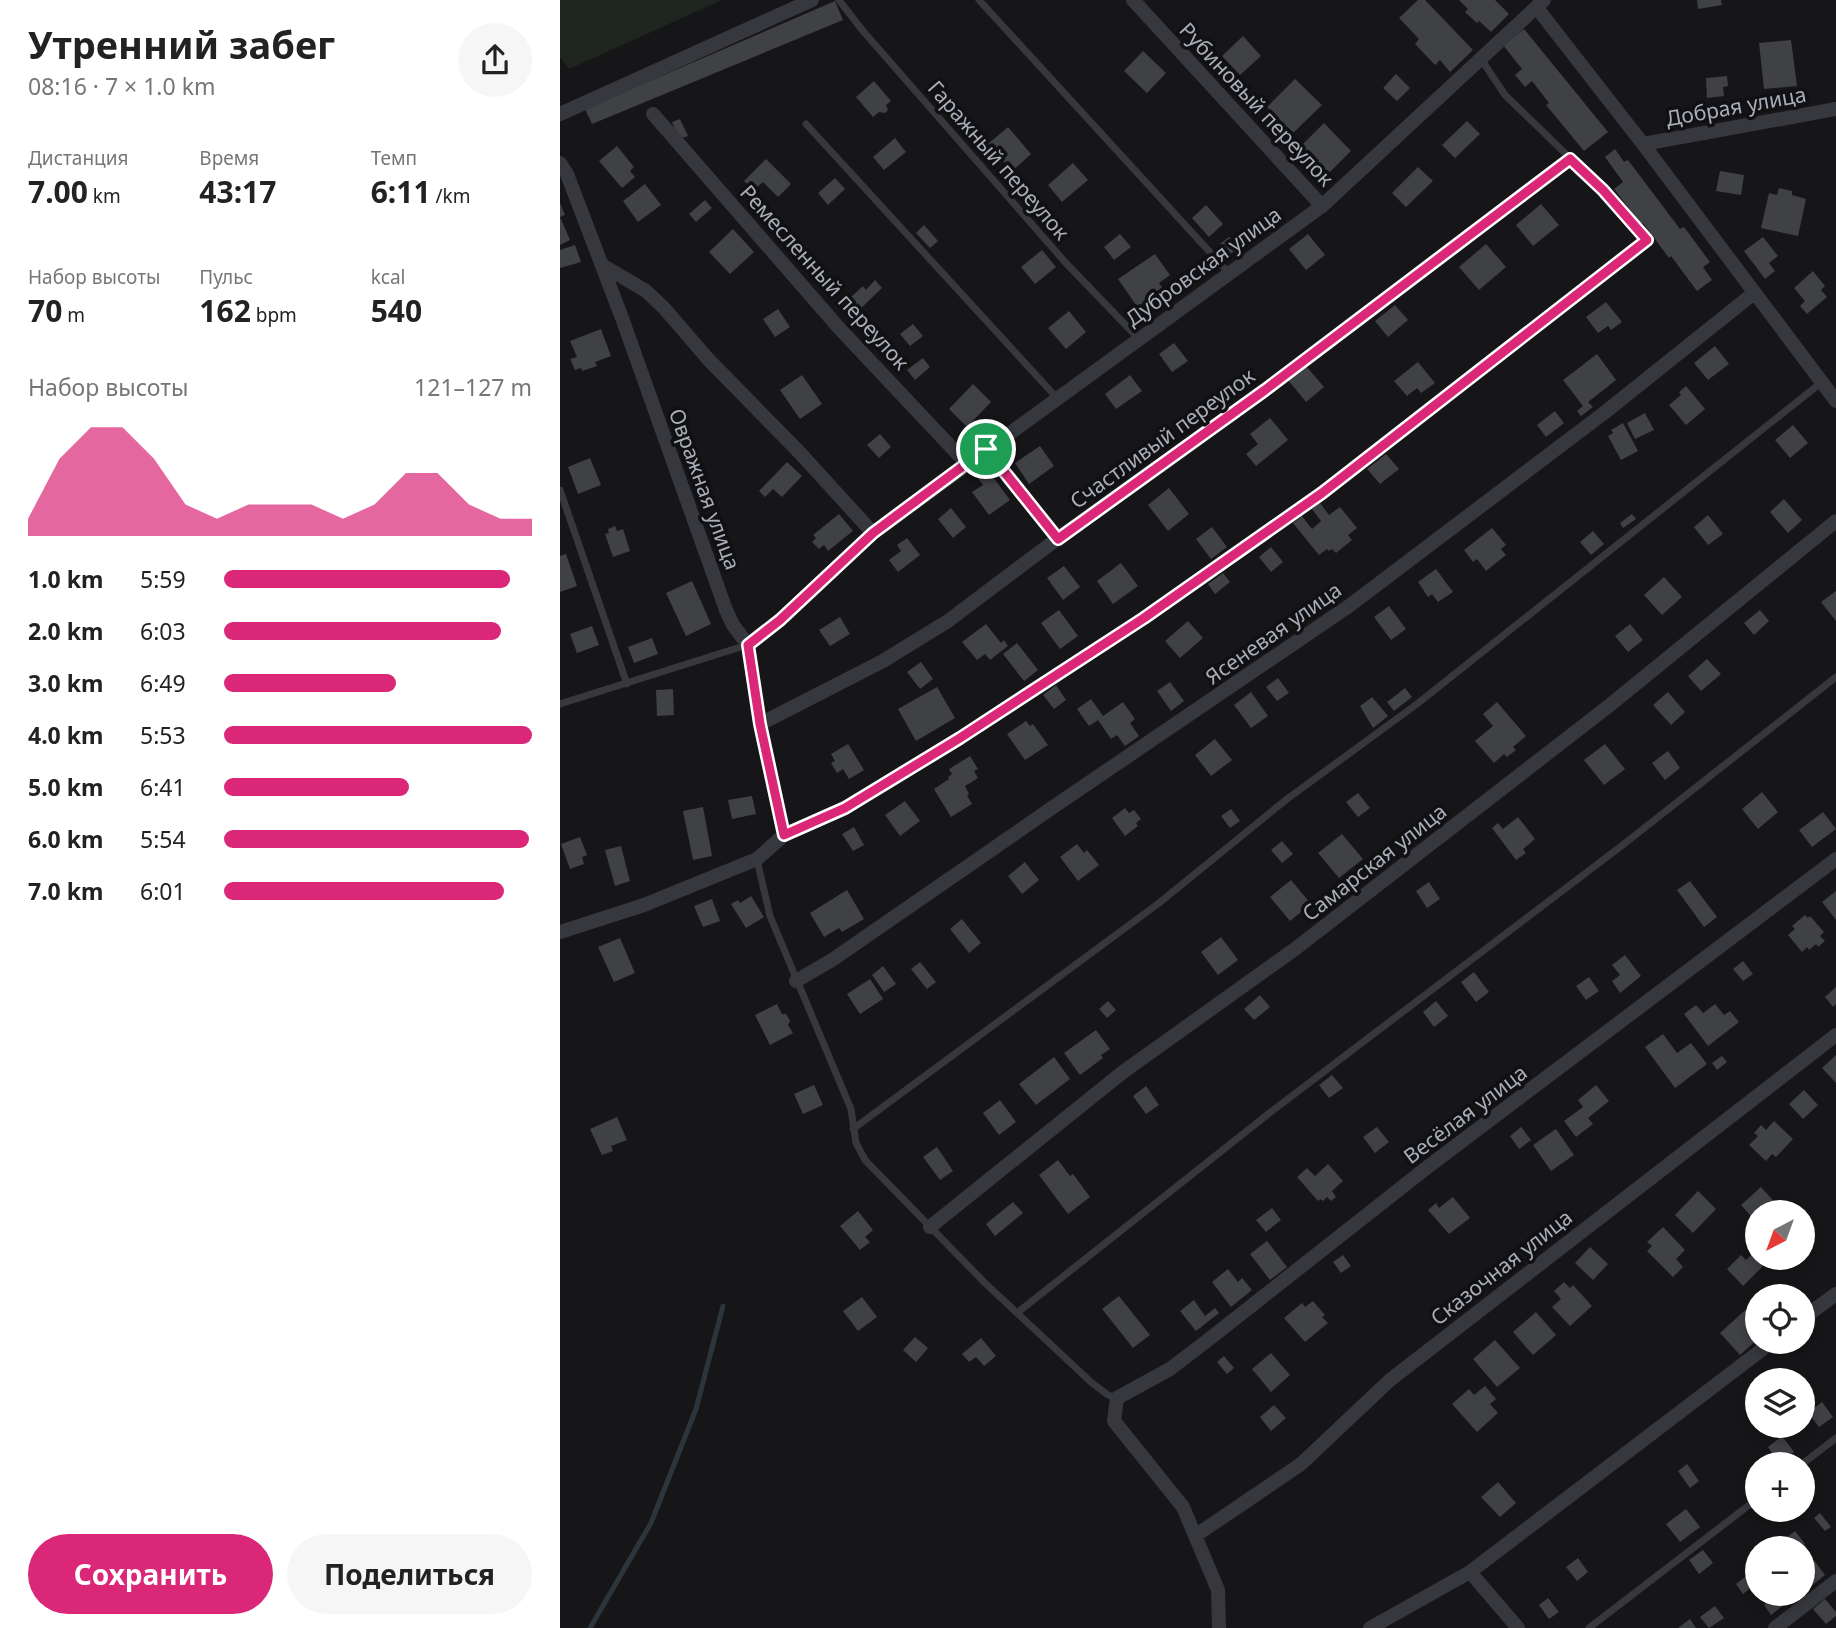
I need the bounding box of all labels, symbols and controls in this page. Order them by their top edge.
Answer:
street label: Рубиновый переулок [1174,16,1340,192]
text: Утренний забег [28,18,335,70]
button: share [458,23,532,97]
text: 08:16 · 7 × 1.0 km [28,70,215,102]
street label: Гаражный переулок [922,74,1076,246]
street label: Добрая улица [1664,80,1808,132]
text: Дистанция [28,145,128,171]
text: Время [199,145,259,171]
text: Темп [371,145,417,171]
text: 7.00 [28,171,88,212]
text: 43:17 [199,171,276,212]
text: 6:11 [371,171,431,212]
street label: Ремесленный переулок [734,179,916,375]
text: km [88,183,121,209]
text: /km [431,183,471,209]
street label: Дубровская улица [1119,200,1287,332]
text: Набор высоты [28,264,160,290]
text: Пульс [199,264,253,290]
text: kcal [371,264,405,290]
text: 70 [28,290,62,331]
text: 162 [199,290,251,331]
text: 540 [371,290,422,331]
text: m [62,302,85,328]
text: bpm [251,302,297,328]
street label: Счастливый переулок [1064,361,1260,515]
text: Набор высоты [28,371,188,403]
text: 121–127 m [414,371,532,403]
street label: Овражная улица [663,405,747,573]
pin [956,419,1016,479]
icon: arrive [967,430,1005,468]
text: 1.0 km [28,563,103,595]
text: 5:59 [140,563,186,595]
street label: Ясеневая улица [1199,576,1347,690]
text: 2.0 km [28,615,103,647]
text: 6:03 [140,615,186,647]
text: 3.0 km [28,667,103,699]
text: 6:49 [140,667,186,699]
text: 4.0 km [28,719,103,751]
text: 5:53 [140,719,186,751]
text: 5.0 km [28,771,103,803]
text: 6:41 [140,771,186,803]
street label: Самарская улица [1296,797,1452,927]
text: 6.0 km [28,823,103,855]
text: 5:54 [140,823,186,855]
text: 7.0 km [28,875,103,907]
text: 6:01 [140,875,186,907]
street label: Весёлая улица [1397,1058,1533,1170]
north arrow [1745,1200,1815,1270]
map controls [1745,1200,1815,1606]
street label: Сказочная улица [1424,1203,1578,1331]
button: locate [1745,1284,1815,1354]
button: layers [1745,1368,1815,1438]
button: + [1745,1452,1815,1522]
button: Сохранить [28,1534,273,1614]
button: Поделиться [287,1534,532,1614]
button: − [1745,1536,1815,1606]

